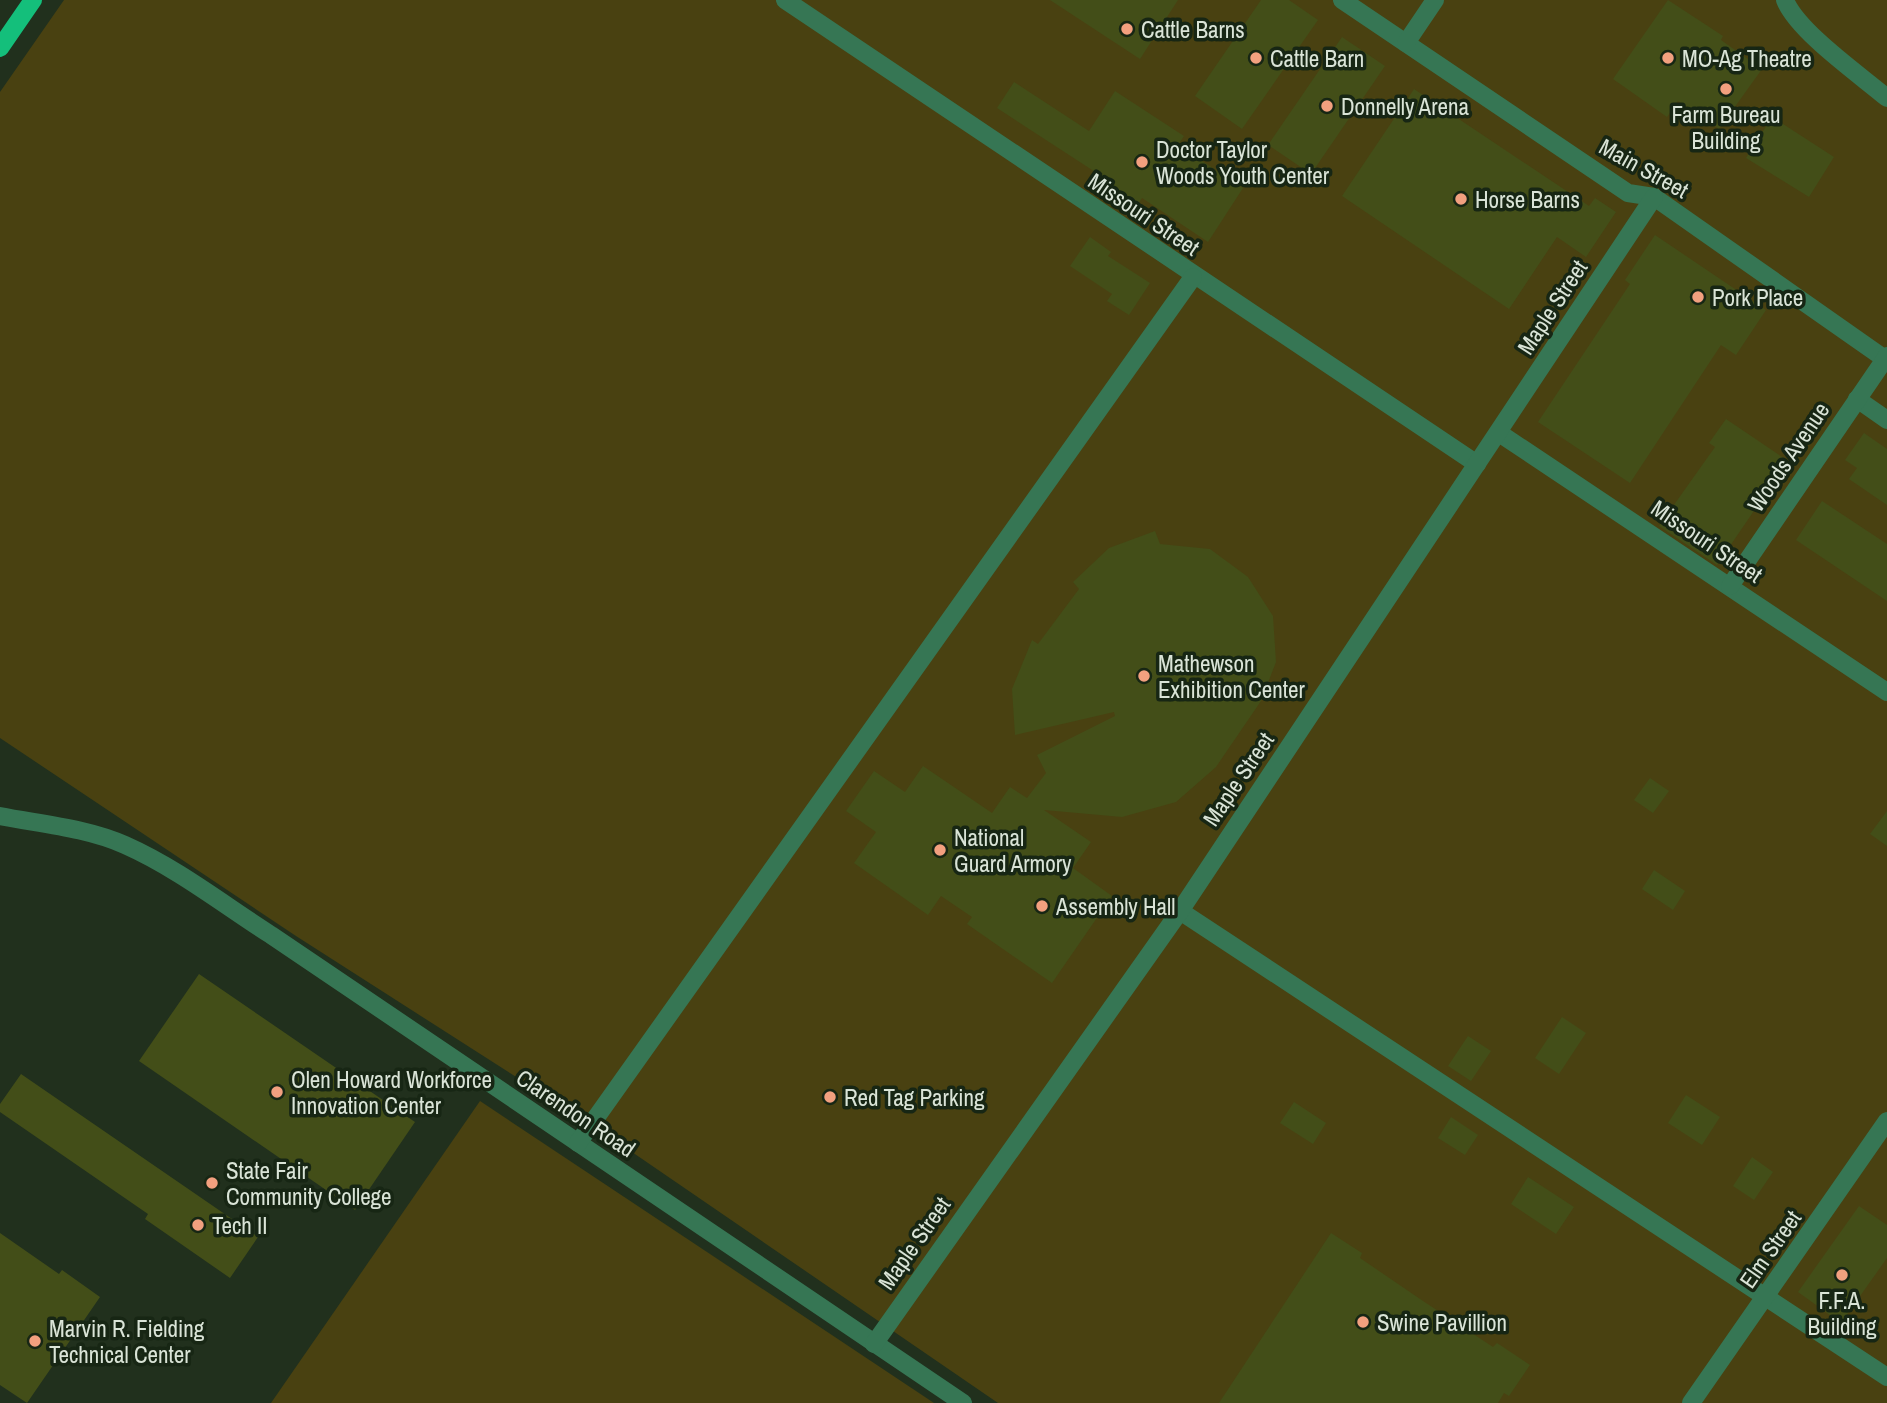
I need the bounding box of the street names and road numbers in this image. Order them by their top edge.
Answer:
street label: Main Street [1594,131,1694,205]
street label: Missouri Street [1082,165,1206,263]
street label: Maple Street [1510,254,1594,360]
street label: Woods Avenue [1740,396,1836,518]
street label: Missouri Street [1645,492,1769,590]
street label: Maple Street [1195,726,1281,832]
street label: Clarendon Road [510,1062,642,1164]
street label: Maple Street [871,1190,957,1296]
street label: Elm Street [1732,1204,1808,1294]

